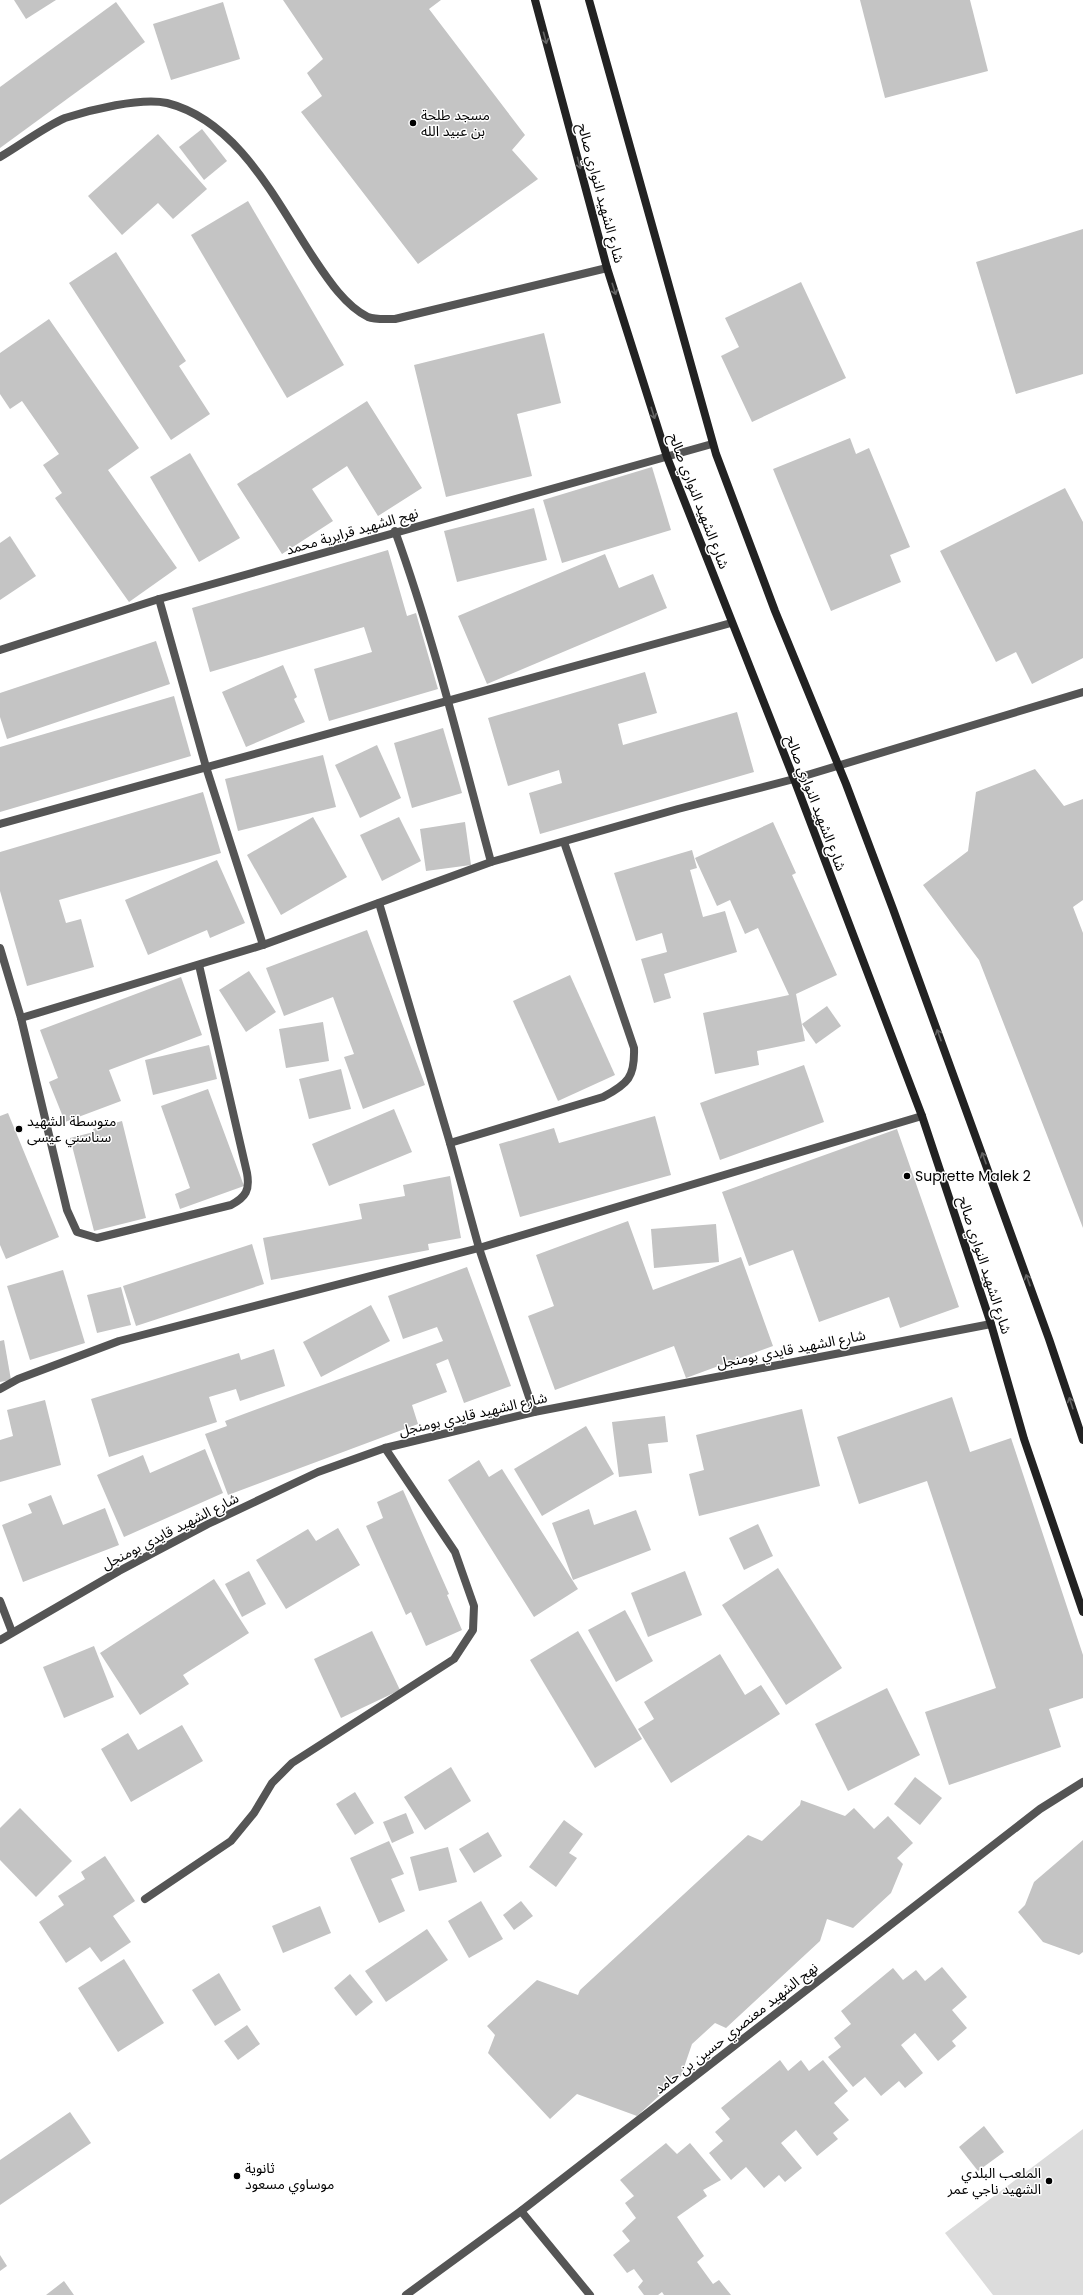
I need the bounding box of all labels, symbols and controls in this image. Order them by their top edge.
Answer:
one-way arrow [542,31,550,44]
place label: مسجد طلحة بن عبيد الله [421,105,490,141]
marker: مسجد طلحة بن عبيد الله [408,118,418,128]
street label: شارع الشهيد النواري صالح [571,121,629,266]
one-way arrow [576,156,583,169]
one-way arrow [610,282,618,294]
one-way arrow [650,406,657,419]
street label: شارع الشهيد النواري صالح [663,430,734,572]
street label: نهج الشهيد قرايرية محمد [284,502,421,560]
street label: شارع الشهيد النواري صالح [780,732,851,874]
one-way arrow [935,1030,943,1042]
place label: متوسطة الشهيد سناسني عيسى [27,1111,116,1148]
marker: متوسطة الشهيد سناسني عيسى [14,1124,24,1134]
one-way arrow [979,1152,987,1164]
place label: Suprette Malek 2 [915,1166,1031,1186]
marker: Suprette Malek 2 [902,1171,912,1181]
street label: شارع الشهيد النواري صالح [952,1193,1017,1337]
one-way arrow [1024,1273,1031,1286]
street label: شارع الشهيد قايدي بومنجل [715,1325,867,1374]
street label: شارع الشهيد قايدي بومنجل [397,1387,549,1442]
one-way arrow [1066,1397,1074,1409]
street label: شارع الشهيد قايدي بومنجل [98,1488,243,1575]
street label: نهج الشهيد معنصري حسين بن حامد [650,1958,823,2099]
place label: ثانوية موساوي مسعود [245,2158,334,2195]
place label: الملعب البلدي الشهيد ناجي عمر [947,2163,1041,2200]
marker: ثانوية موساوي مسعود [232,2171,242,2181]
marker: الملعب البلدي الشهيد ناجي عمر [1044,2176,1054,2186]

